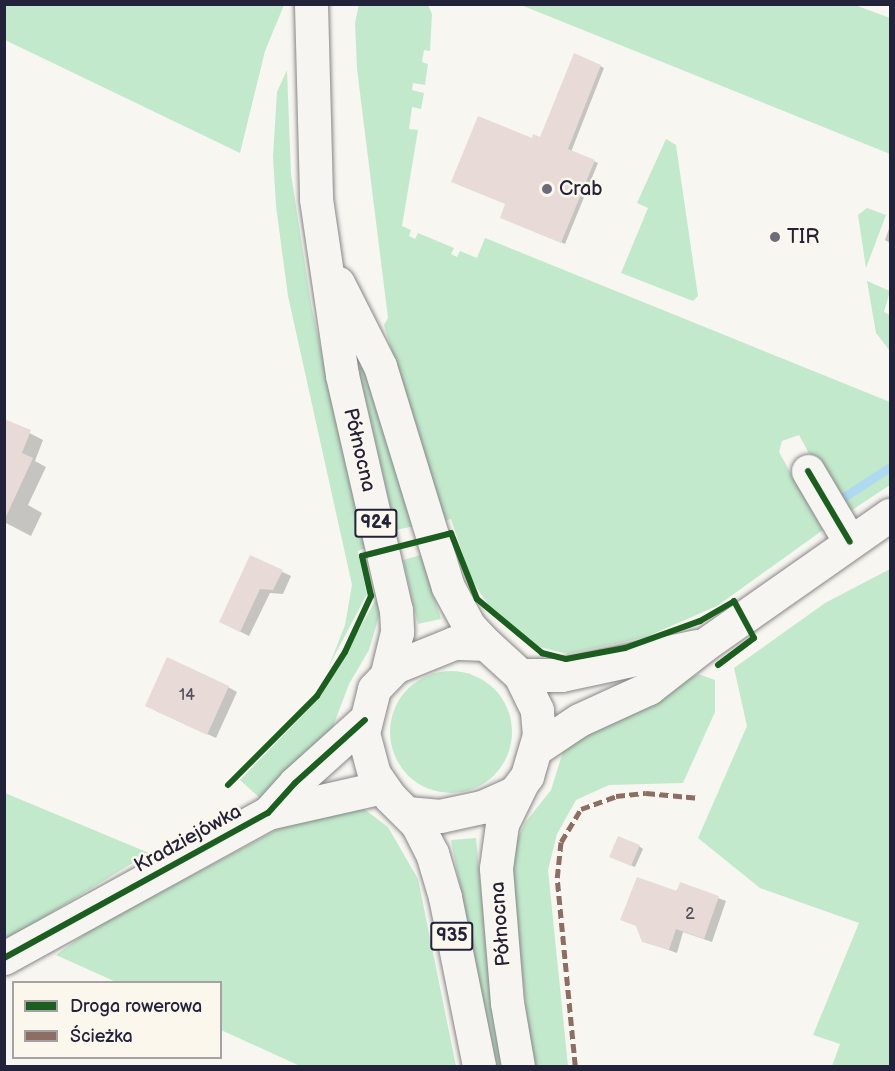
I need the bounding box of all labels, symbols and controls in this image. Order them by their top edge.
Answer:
place label: Crab [559,177,603,201]
marker: Crab [540,182,554,196]
place label: TIR [787,225,819,249]
marker: TIR [768,230,782,244]
street label: Północna [338,406,380,494]
road number: 924 [354,508,398,538]
house number: 14 [179,686,195,706]
street label: Kradziejówka [130,800,246,878]
street label: Północna [486,881,516,967]
house number: 2 [685,905,695,925]
road number: 935 [430,921,474,951]
legend [12,981,222,1059]
text: Droga rowerowa [70,996,202,1017]
text: Ścieżka [70,1026,133,1047]

